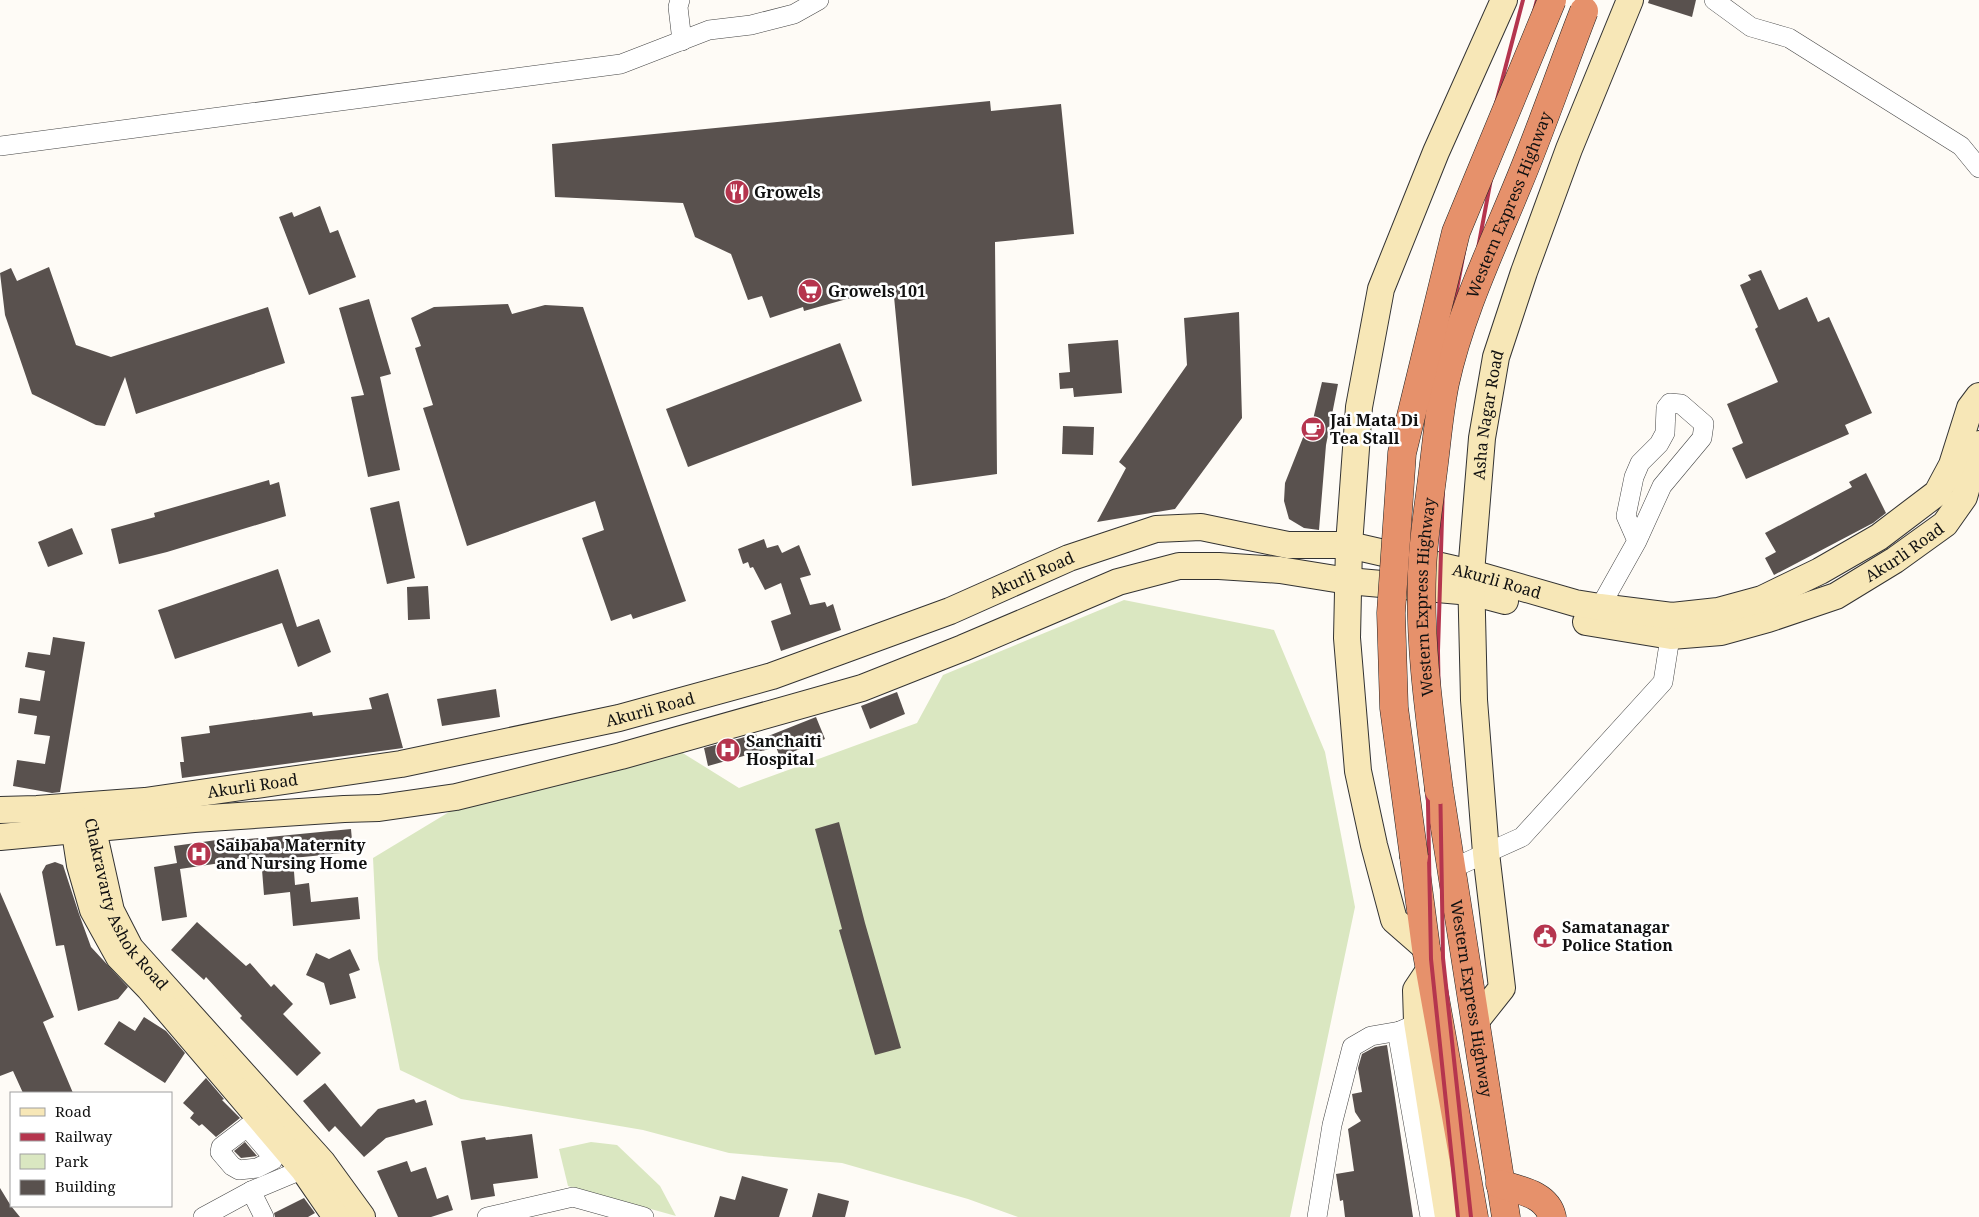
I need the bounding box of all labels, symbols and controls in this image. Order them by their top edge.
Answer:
street label: Western Express Highway [1461,107,1557,301]
restaurant icon: Growels [724,179,750,205]
place label: Growels [754,181,821,203]
supermarket icon: Growels 101 [797,278,823,304]
place label: Growels 101 [828,280,926,302]
street label: Asha Nagar Road [1468,347,1509,481]
place label: Jai Mata Di Tea Stall [1329,409,1419,449]
cafe icon: Jai Mata Di Tea Stall [1300,416,1326,442]
street label: Western Express Highway [1410,495,1441,698]
street label: Akurli Road [1861,517,1948,587]
street label: Akurli Road [985,546,1078,603]
street label: Akurli Road [1450,558,1544,604]
street label: Akurli Road [604,687,697,732]
place label: Sanchaiti Hospital [746,730,822,770]
hospital icon: Sanchaiti Hospital [715,737,741,763]
street label: Akurli Road [206,768,299,803]
street label: Chakravarty Ashok Road [80,816,173,995]
place label: Saibaba Maternity and Nursing Home [216,834,367,874]
hospital icon: Saibaba Maternity and Nursing Home [186,841,212,867]
street label: Western Express Highway [1445,898,1498,1100]
place label: Samatanagar Police Station [1562,916,1673,956]
public building icon: Samatanagar Police Station [1532,923,1558,949]
legend [10,1092,172,1207]
text: Road [55,1101,91,1121]
text: Railway [55,1126,113,1146]
text: Park [55,1151,89,1171]
text: Building [55,1176,116,1196]

